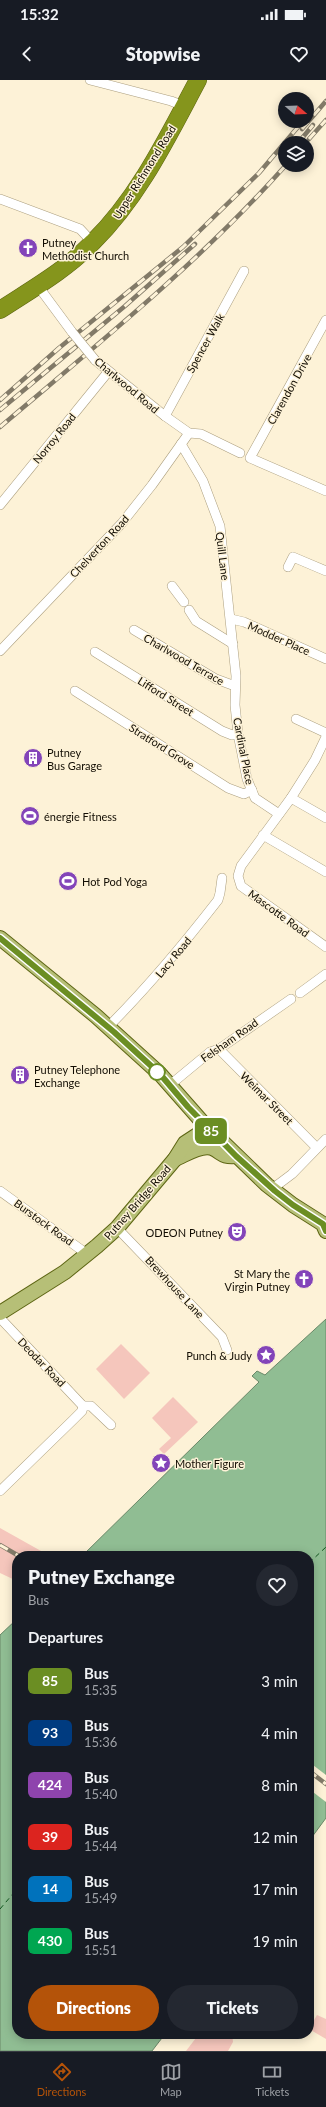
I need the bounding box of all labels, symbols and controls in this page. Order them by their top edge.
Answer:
text: 15:32 [20,5,59,23]
icon: back [16,43,38,65]
text: Stopwise [126,43,200,65]
icon: heart [288,43,310,65]
north arrow [278,92,314,128]
map controls [278,92,314,172]
street label: Upper Richmond Road [110,123,178,221]
button: layers [278,136,314,172]
place label: Putney Methodist Church [42,236,129,262]
church icon: Putney Methodist Church [17,237,39,259]
street label: Spencer Walk [183,311,227,375]
street label: Clarendon Drive [264,351,314,427]
street label: Charlwood Road [92,354,162,416]
street label: Norroy Road [30,410,78,466]
street label: Chelverton Road [67,512,131,580]
street label: Quill Lane [214,531,232,581]
street label: Modder Place [246,619,312,658]
street label: Charlwood Terrace [142,631,227,687]
street label: Lifford Street [136,674,196,718]
street label: Cardinal Place [231,716,257,786]
street label: Stratford Grove [127,721,197,771]
place label: Putney Bus Garage [47,746,102,772]
building icon: Putney Bus Garage [22,747,44,769]
sports icon: énergie Fitness [19,805,41,827]
place label: énergie Fitness [44,810,117,823]
sports icon: Hot Pod Yoga [57,870,79,892]
place label: Hot Pod Yoga [82,875,147,888]
street label: Mascotte Road [246,887,312,939]
street label: Lacy Road [152,934,194,980]
street label: Felsham Road [198,1016,260,1064]
place label: Putney Telephone Exchange [34,1063,120,1089]
unlabelled marker [148,1063,166,1081]
building icon: Putney Telephone Exchange [9,1064,31,1086]
street label: Weimar Street [238,1069,296,1127]
line badge: 85 [193,1118,229,1144]
text: 85 [203,1122,219,1139]
street label: Putney Bridge Road [101,1162,173,1242]
street label: Burstock Road [12,1196,76,1248]
theatre icon: ODEON Putney [226,1221,248,1243]
place label: ODEON Putney [146,1226,223,1239]
street label: Brewhouse Lane [143,1253,207,1321]
place label: St Mary the Virgin Putney [225,1267,290,1293]
church icon: St Mary the Virgin Putney [293,1268,315,1290]
street label: Deodar Road [15,1335,69,1389]
place icon: Punch & Judy [255,1344,277,1366]
place label: Punch & Judy [186,1349,252,1362]
place icon: Mother Figure [150,1452,172,1474]
place label: Mother Figure [175,1457,244,1470]
button: heart [256,1564,298,1606]
text: Putney Exchange [28,1565,175,1588]
text: Bus [28,1592,49,1608]
text: Departures [28,1628,103,1646]
text: Bus [84,1664,109,1682]
text: 85 [42,1672,58,1689]
text: 3 min [261,1672,298,1690]
text: 15:35 [84,1682,117,1698]
text: Bus [84,1716,109,1734]
text: 93 [42,1724,58,1741]
text: 4 min [261,1724,298,1742]
text: 15:36 [84,1734,117,1750]
text: Bus [84,1768,109,1786]
text: 424 [38,1776,62,1793]
text: 8 min [261,1776,298,1794]
text: 15:40 [84,1786,117,1802]
text: Bus [84,1820,109,1838]
text: 39 [42,1828,58,1845]
text: 12 min [252,1828,298,1846]
text: 15:44 [84,1838,117,1854]
text: Bus [84,1872,109,1890]
text: 14 [42,1880,58,1897]
text: 17 min [252,1880,298,1898]
text: 15:49 [84,1890,117,1906]
text: Bus [84,1924,109,1942]
text: 430 [38,1932,62,1949]
text: 19 min [252,1932,298,1950]
text: 15:51 [84,1942,117,1958]
button: Directions [28,1985,159,2031]
button: Tickets [167,1985,298,2031]
tab: Directions [37,2061,86,2098]
tab: Map [160,2061,182,2098]
tab: Tickets [255,2061,289,2098]

